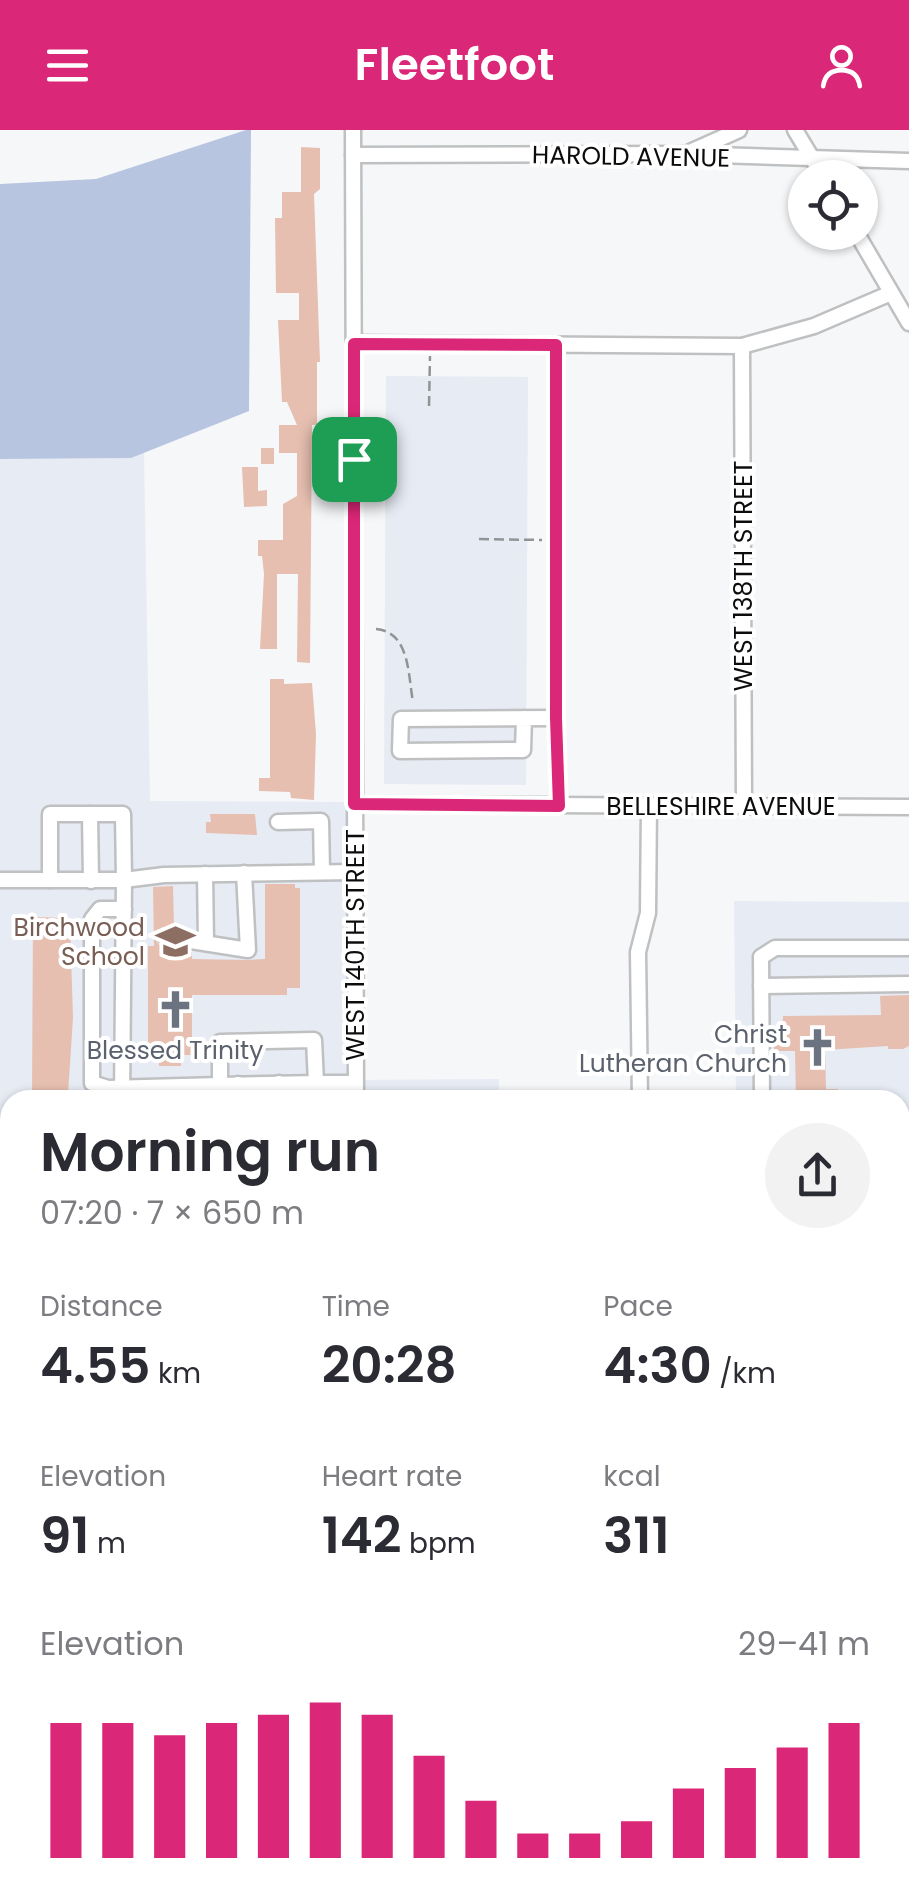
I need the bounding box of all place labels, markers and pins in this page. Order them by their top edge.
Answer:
pin [312,417,397,502]
place label: Birchwood School [14,910,145,974]
school or university icon: Birchwood School [154,920,196,962]
church icon: Blessed Trinity [154,988,196,1030]
place label: Christ Lutheran Church [579,1017,787,1081]
church icon: Christ Lutheran Church [796,1027,838,1069]
place label: Blessed Trinity [87,1033,263,1068]

